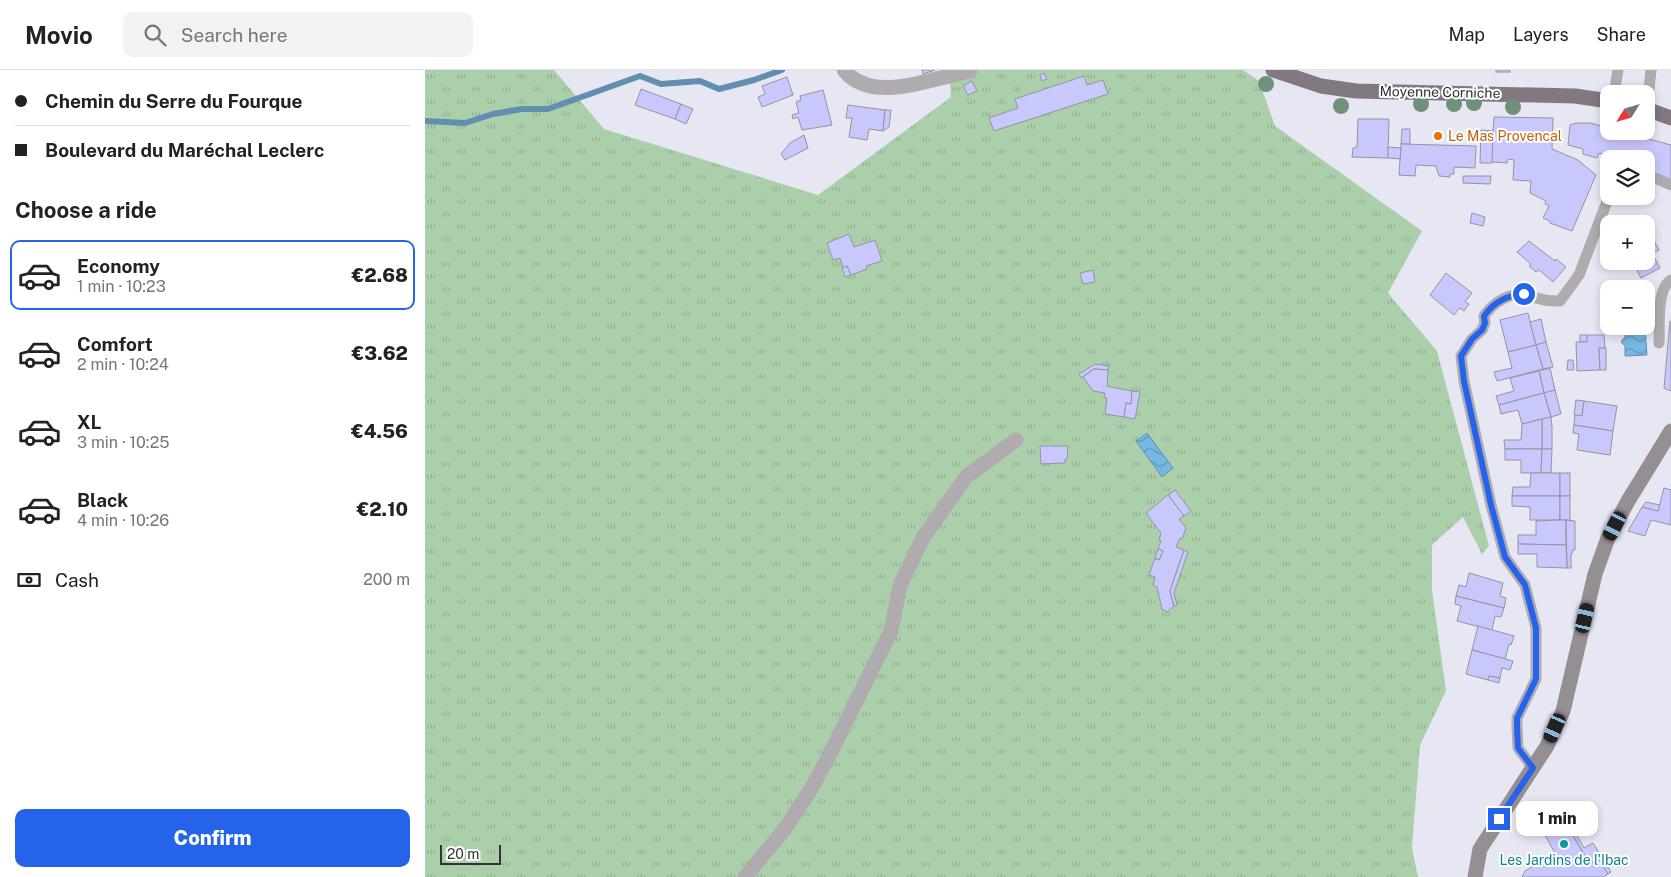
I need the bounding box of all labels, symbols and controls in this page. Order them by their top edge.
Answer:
search box [123,12,473,57]
text: Movio [25,21,93,49]
icon: search [141,21,169,49]
text: Search here [181,24,288,46]
text: Map [1449,24,1485,45]
text: Layers [1513,24,1569,45]
text: Share [1597,24,1646,45]
street label: Moyenne Corniche [1379,83,1501,101]
north arrow [1600,85,1655,140]
map controls [1600,85,1655,335]
text: Chemin du Serre du Fourque [45,90,303,112]
place label: Le Mas Provencal [1448,128,1562,144]
marker: Le Mas Provencal [1432,130,1444,142]
text: Boulevard du Maréchal Leclerc [45,139,324,161]
button: layers [1600,150,1655,205]
text: Choose a ride [15,197,157,223]
button: + [1600,215,1655,270]
icon: car [17,253,62,298]
text: Economy [77,255,160,277]
text: €2.68 [351,264,408,286]
text: 1 min · 10:23 [77,277,166,296]
button: − [1600,280,1655,335]
route start [1513,283,1535,305]
icon: car [17,331,62,376]
text: Comfort [77,333,153,355]
text: €3.62 [351,342,408,364]
text: 2 min · 10:24 [77,355,169,374]
icon: car [17,409,62,454]
text: XL [77,411,102,433]
text: €4.56 [351,420,408,442]
text: 3 min · 10:25 [77,433,169,452]
icon: car [17,487,62,532]
text: Black [77,489,128,511]
text: €2.10 [356,498,408,520]
car [1601,509,1628,543]
text: 4 min · 10:26 [77,511,169,530]
icon: cash [15,566,43,594]
text: Cash [55,569,99,591]
text: 200 m [363,570,410,589]
car [1574,602,1595,634]
car [1542,711,1567,745]
callout: 1 min [1517,802,1599,836]
route end [1488,808,1510,830]
button: Confirm [15,809,410,867]
text: 1 min [1537,809,1577,828]
marker: Les Jardins de l'Ibac [1558,838,1570,850]
scale bar [440,842,501,865]
text: 20 m [447,846,479,862]
place label: Les Jardins de l'Ibac [1499,852,1629,868]

